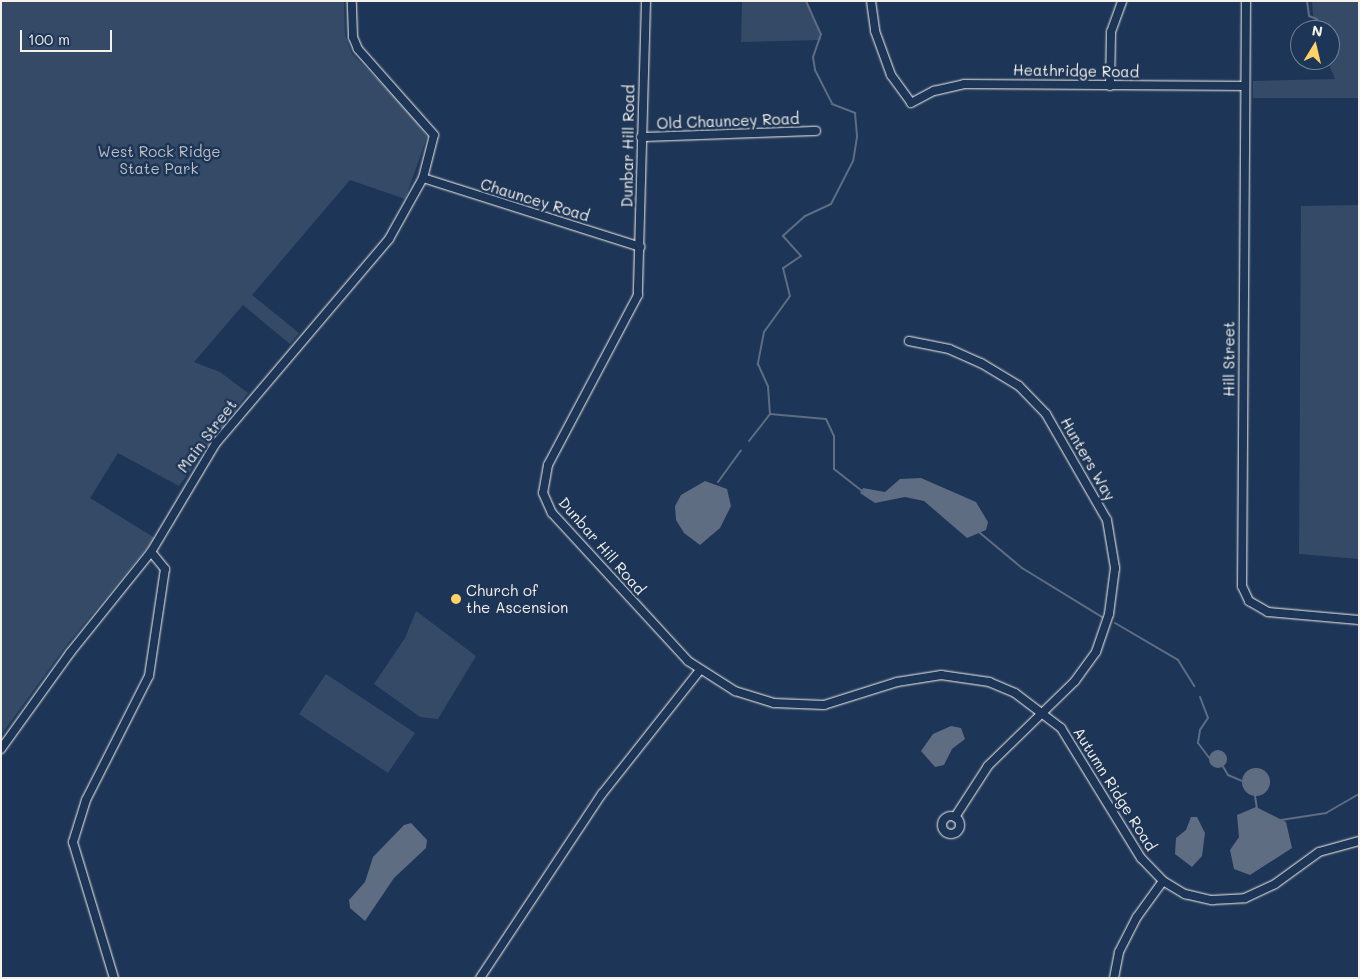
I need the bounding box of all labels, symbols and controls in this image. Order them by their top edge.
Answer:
scale bar [22,20,115,52]
north arrow [1290,20,1340,70]
text: N [1311,20,1324,41]
text: 100 m [28,29,70,49]
street label: Heathridge Road [1013,61,1139,81]
street label: Dunbar Hill Road [618,84,638,208]
street label: Old Chauncey Road [656,110,800,132]
park label: West Rock Ridge State Park [98,142,220,177]
street label: Chauncey Road [478,175,592,225]
street label: Hill Street [1220,321,1238,397]
street label: Main Street [174,396,240,476]
street label: Hunters Way [1057,414,1119,504]
street label: Dunbar Hill Road [555,494,649,598]
place label: Church of the Ascension [466,581,568,616]
marker: Church of the Ascension [450,593,462,605]
street label: Autumn Ridge Road [1070,724,1160,854]

